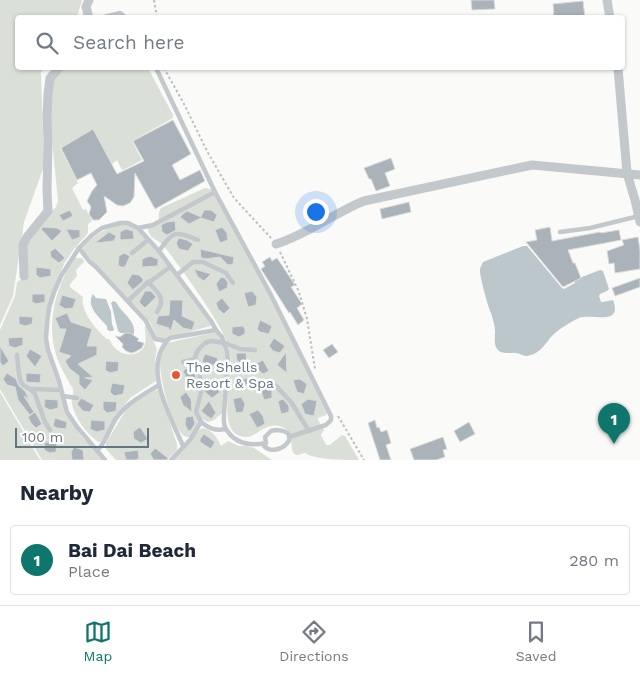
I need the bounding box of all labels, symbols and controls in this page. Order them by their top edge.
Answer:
search box [15,15,625,70]
icon: search [33,29,61,57]
text: Search here [73,31,184,54]
your location [303,199,329,225]
place label: The Shells Resort & Spa [186,359,274,391]
marker: The Shells Resort & Spa [170,369,182,381]
pin: 1 [598,403,630,444]
scale bar [15,425,149,448]
text: 100 m [22,429,63,445]
text: Nearby [20,480,93,505]
text: Bai Dai Beach [68,539,196,562]
text: 1 [34,551,40,570]
text: 280 m [569,551,619,570]
text: Place [68,562,110,581]
tab: Map [84,618,112,664]
tab: Directions [279,618,349,664]
tab: Saved [516,618,556,664]

